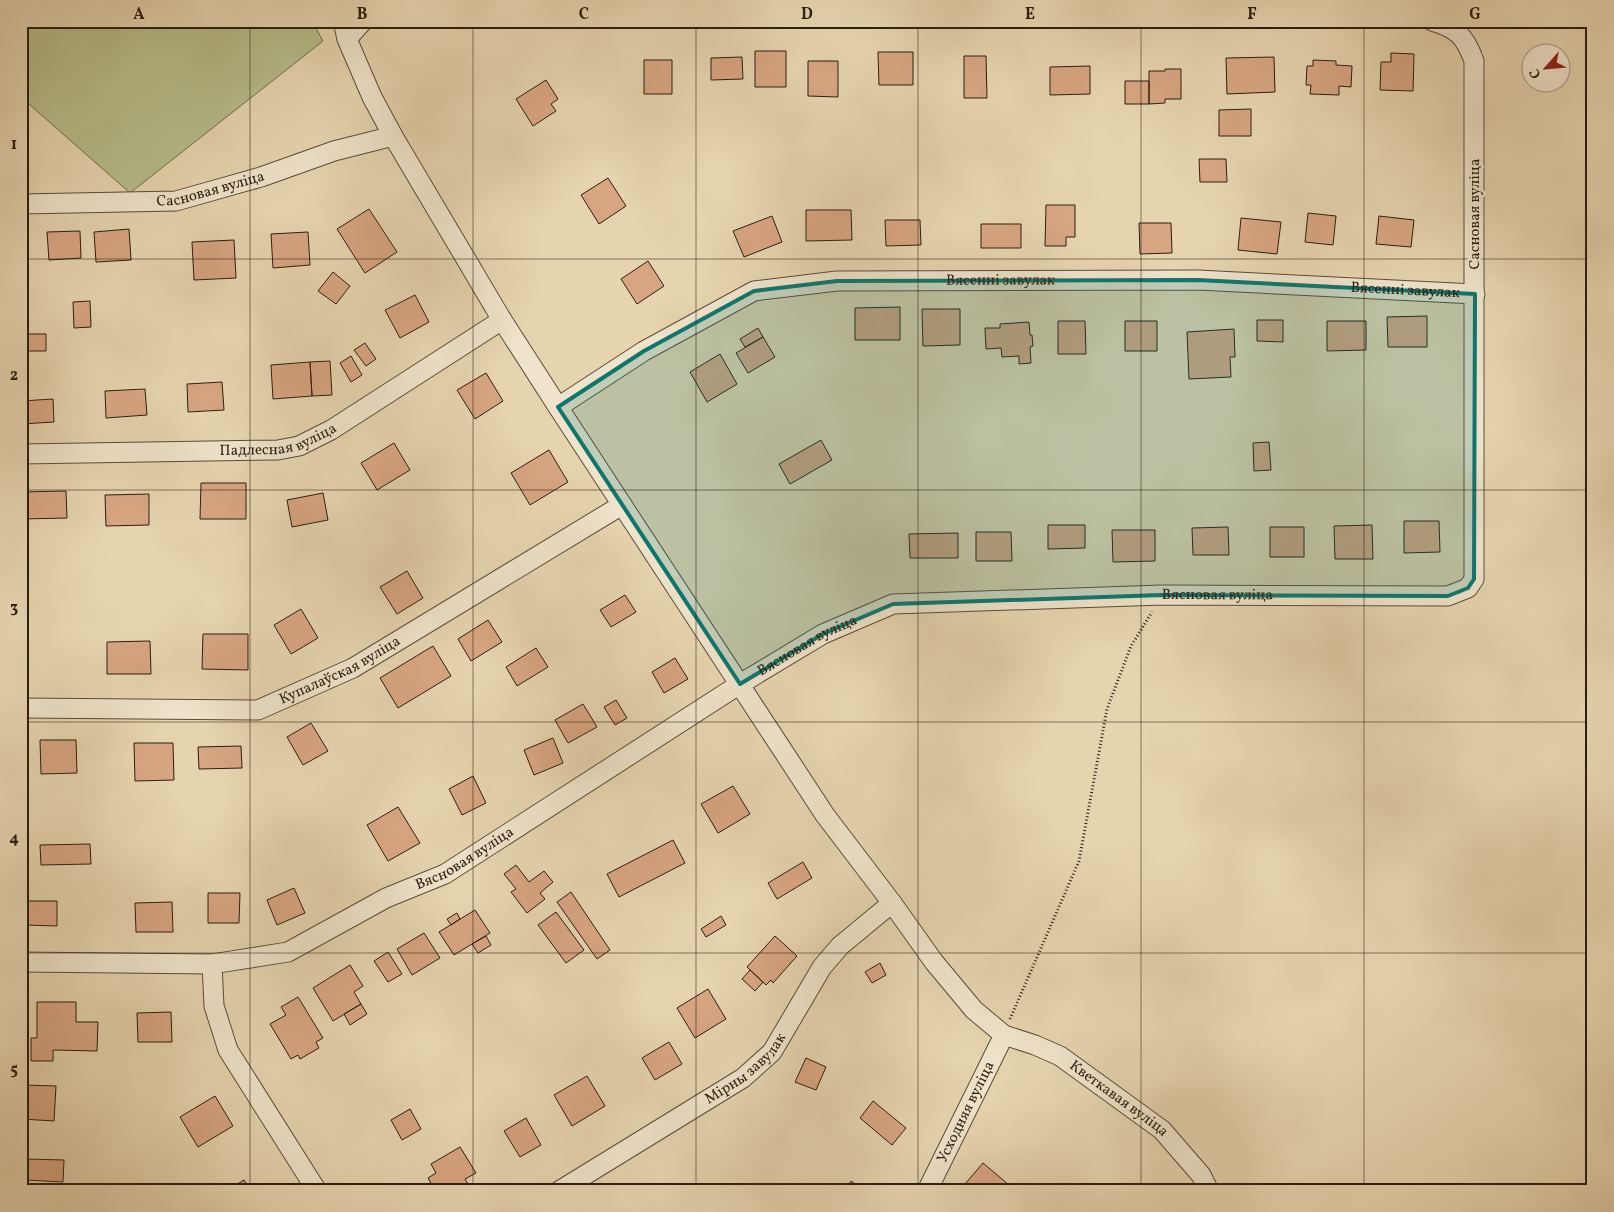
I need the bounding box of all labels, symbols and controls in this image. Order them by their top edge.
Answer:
text: A [133,4,145,26]
text: B [357,4,368,26]
text: C [579,4,589,26]
text: D [801,4,813,26]
text: E [1025,4,1035,26]
text: F [1247,4,1257,26]
text: G [1469,4,1481,26]
north arrow [1522,42,1572,92]
text: С [1525,65,1546,82]
text: 1 [11,134,17,156]
street label: Сасновая вуліца [1465,158,1486,270]
street label: Сасновая вуліца [156,166,267,212]
street label: Вясенні завулак [946,270,1055,291]
street label: Вясенні завулак [1350,277,1460,304]
text: 2 [10,365,18,387]
street label: Падлесная вуліца [219,418,341,461]
street label: Вясновая вуліца [1162,584,1273,606]
text: 3 [10,597,18,619]
street label: Вясновая вуліца [753,610,860,682]
street label: Купалаўская вуліца [276,631,405,710]
street label: Вясновая вуліца [412,822,518,895]
text: 4 [9,828,19,850]
street label: Мірны завулак [701,1029,791,1109]
street label: Кветкавая вуліца [1065,1056,1174,1141]
street label: Усходняя вуліца [932,1058,1000,1167]
text: 5 [10,1059,18,1081]

